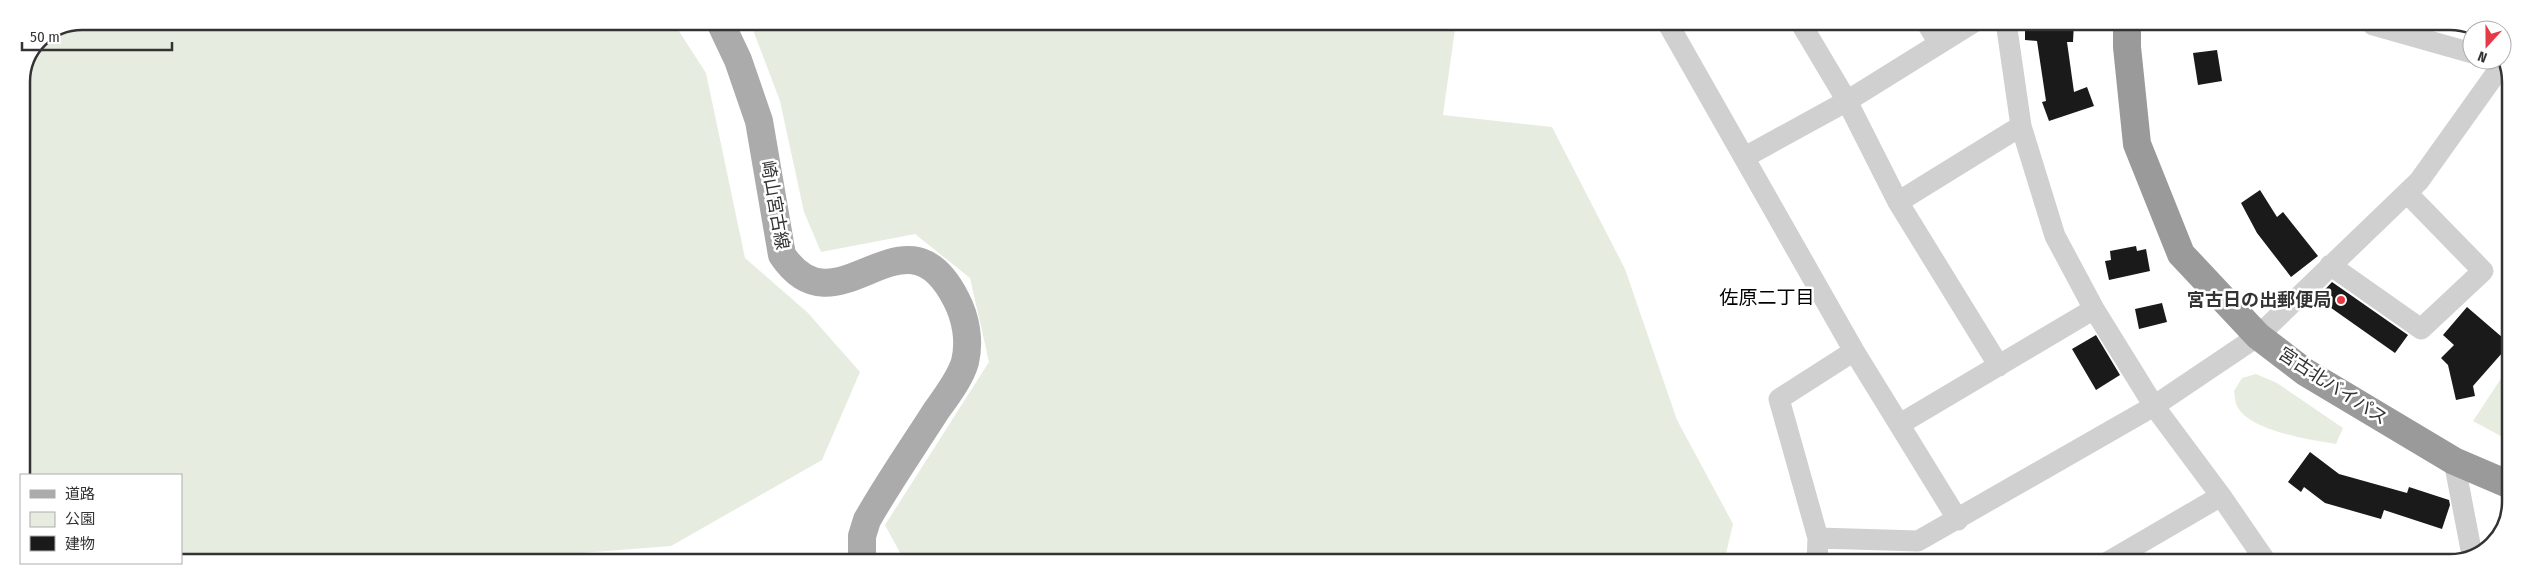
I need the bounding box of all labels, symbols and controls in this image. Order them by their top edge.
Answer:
scale bar [22,20,172,52]
north arrow [2462,20,2512,70]
text: 50 m [30,28,60,46]
text: N [2476,47,2489,66]
street label: 崎山宮古線 [756,159,794,251]
district label: 佐原二丁目 [1719,286,1815,309]
place label: 宮古日の出郵便局 [2187,289,2331,311]
marker: 宮古日の出郵便局 [2335,294,2347,306]
street label: 宮古北バイパス [2274,343,2392,429]
legend [20,474,182,564]
text: 道路 [65,485,95,503]
text: 公園 [65,510,95,528]
text: 建物 [65,535,95,553]

